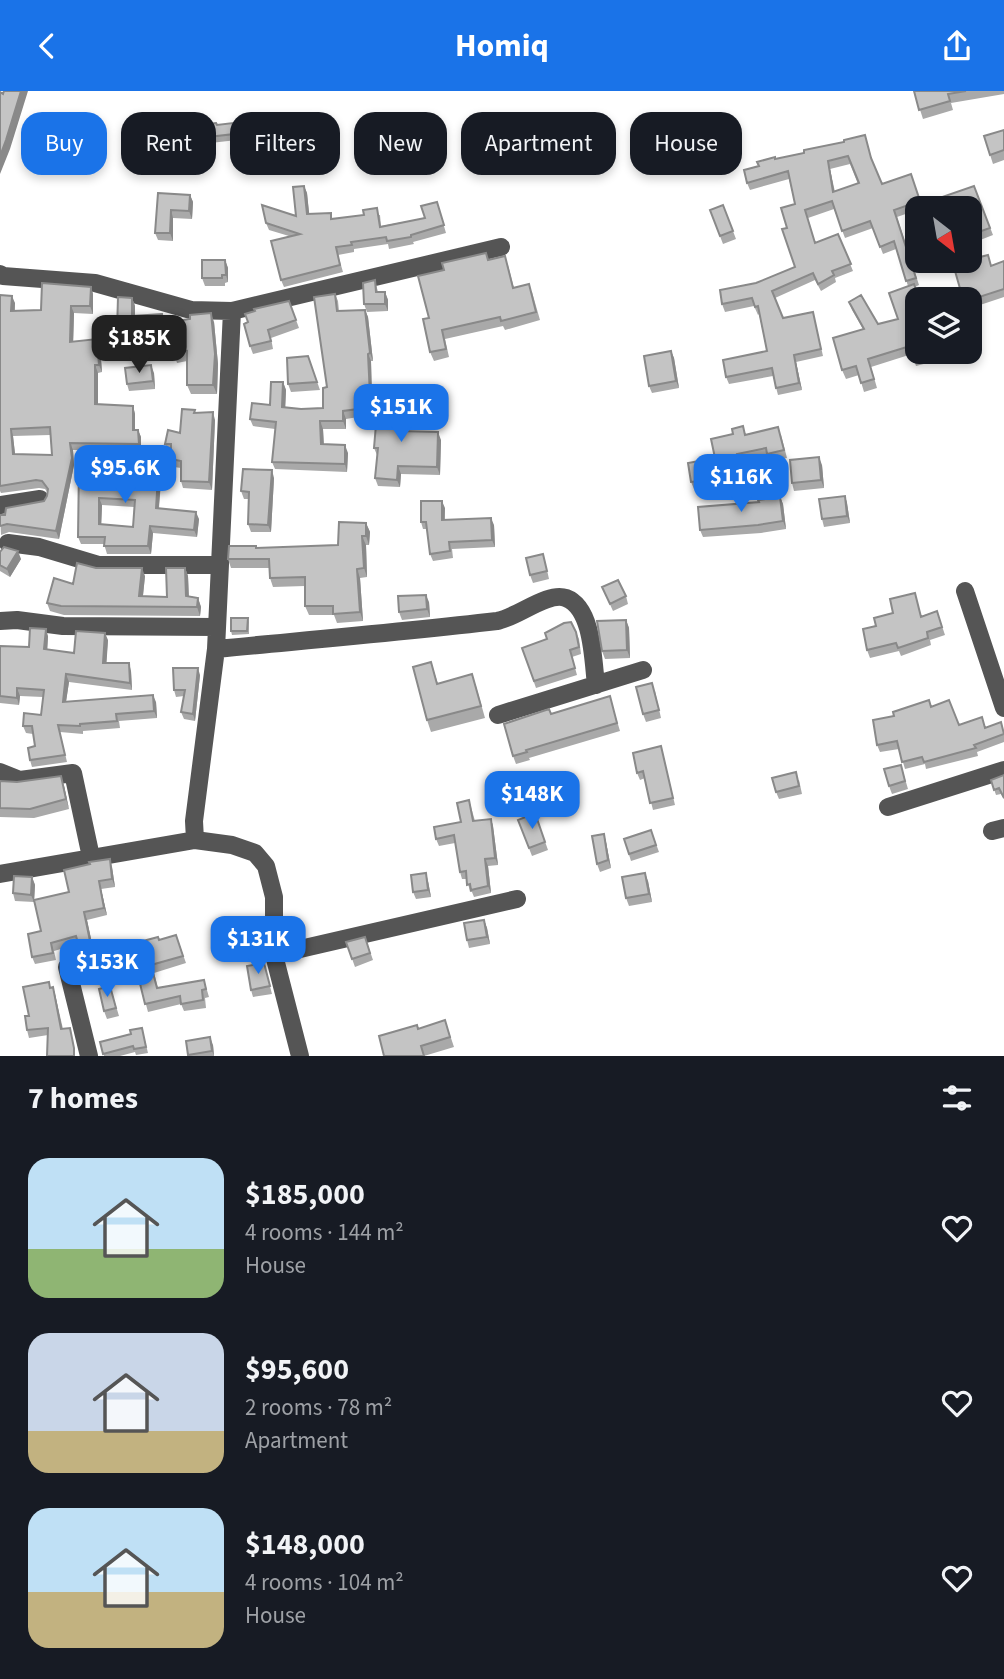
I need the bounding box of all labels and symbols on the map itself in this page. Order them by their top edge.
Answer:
north arrow [905,196,982,273]
pin: $185K [90,315,188,375]
pin: $151K [352,385,450,444]
pin: $95.6K [68,445,182,505]
pin: $116K [692,455,790,514]
pin: $148K [483,771,581,831]
pin: $131K [209,917,307,976]
pin: $153K [58,939,156,999]

